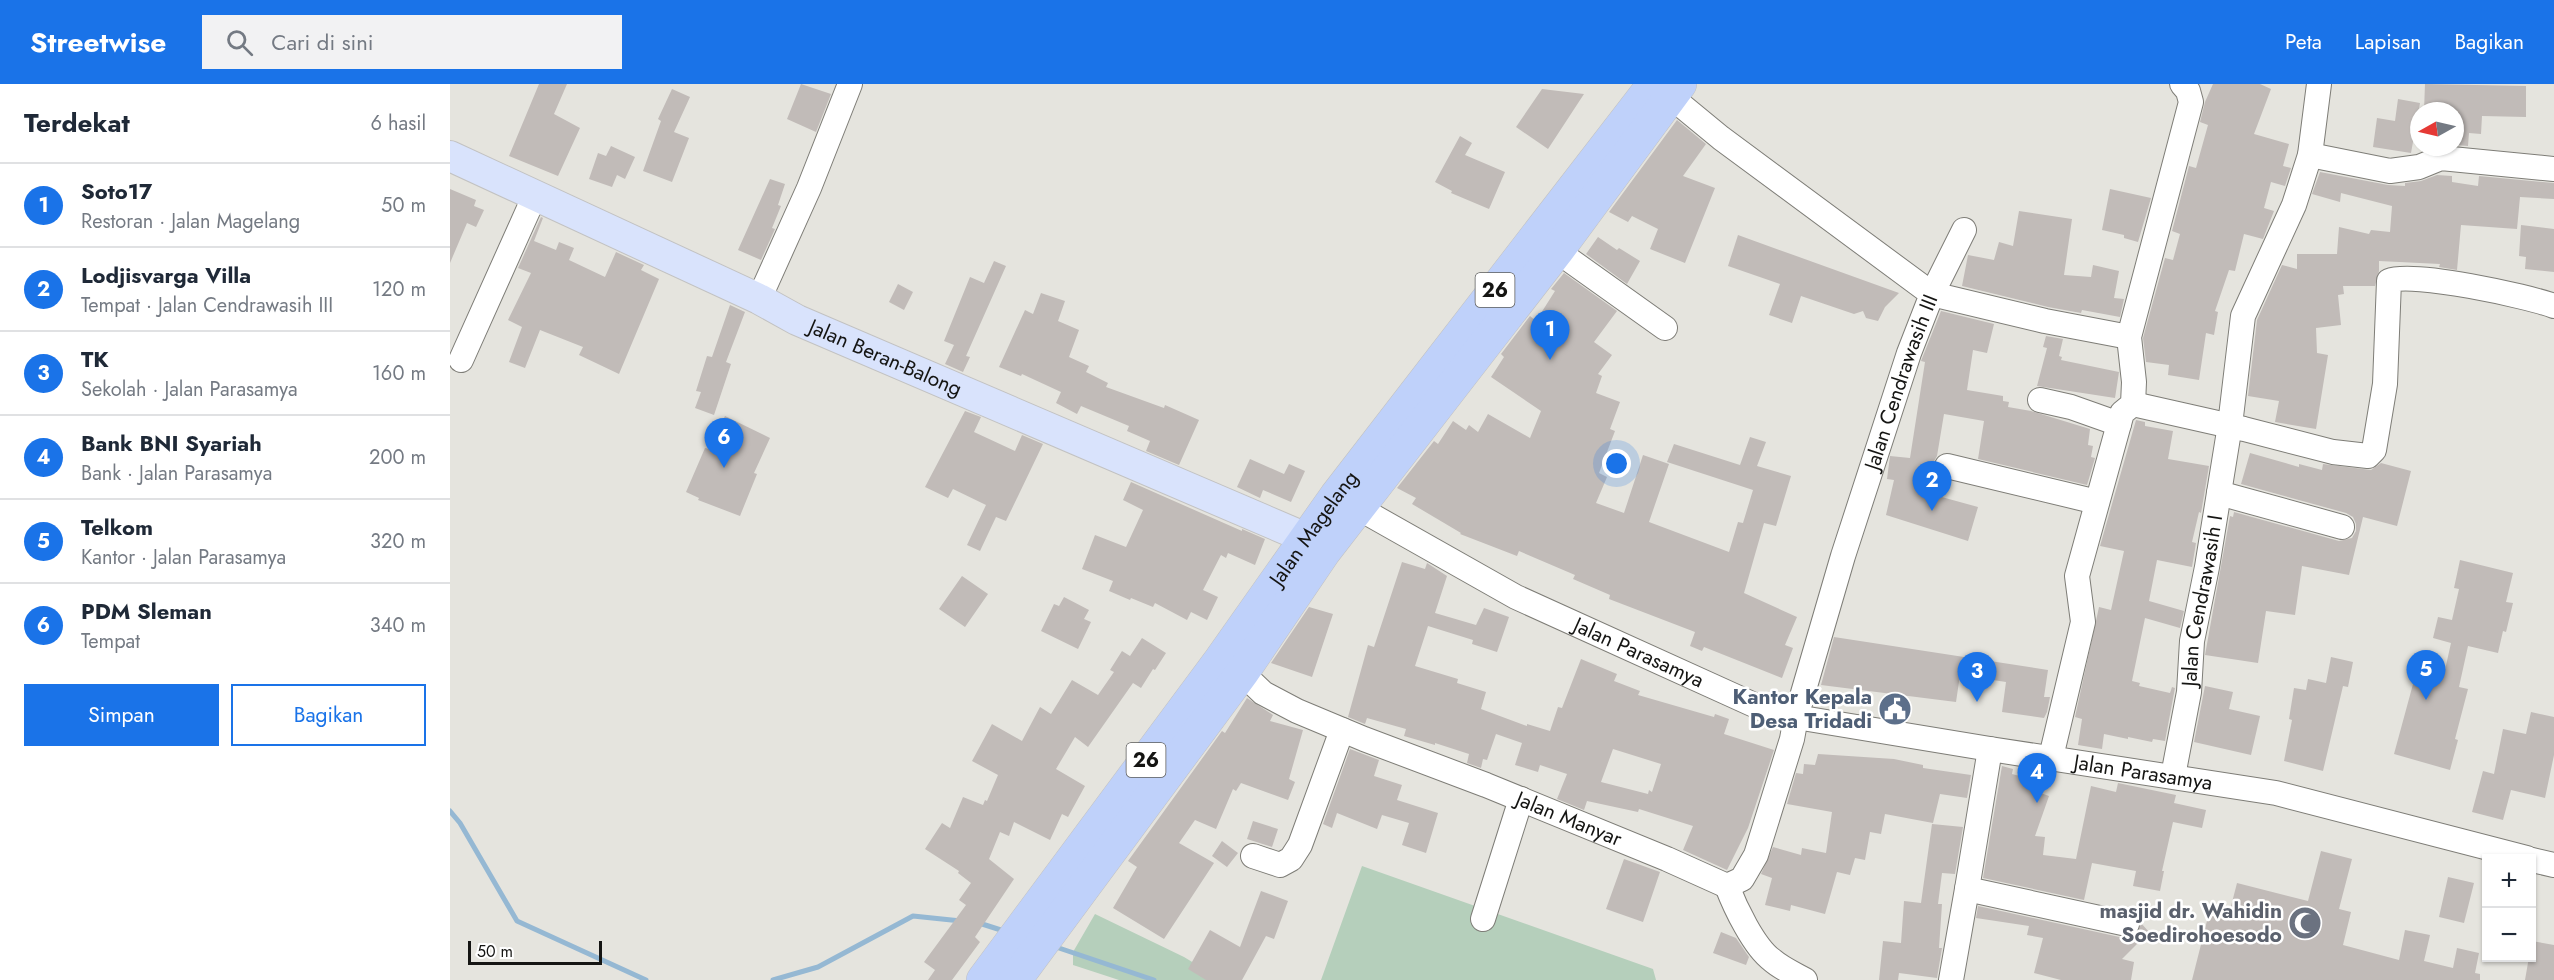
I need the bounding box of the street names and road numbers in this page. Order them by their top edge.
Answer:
road number: 26 [1476,273,1514,307]
street label: Jalan Cendrawasih III [1856,290,1945,477]
street label: Jalan Beran-Balong [801,311,967,404]
street label: Jalan Magelang [1260,464,1365,594]
street label: Jalan Cendrawasih I [2174,513,2230,690]
street label: Jalan Parasamya [1566,609,1709,695]
road number: 26 [1126,743,1166,777]
street label: Jalan Parasamya [2069,747,2215,798]
street label: Jalan Manyar [1509,783,1627,854]

